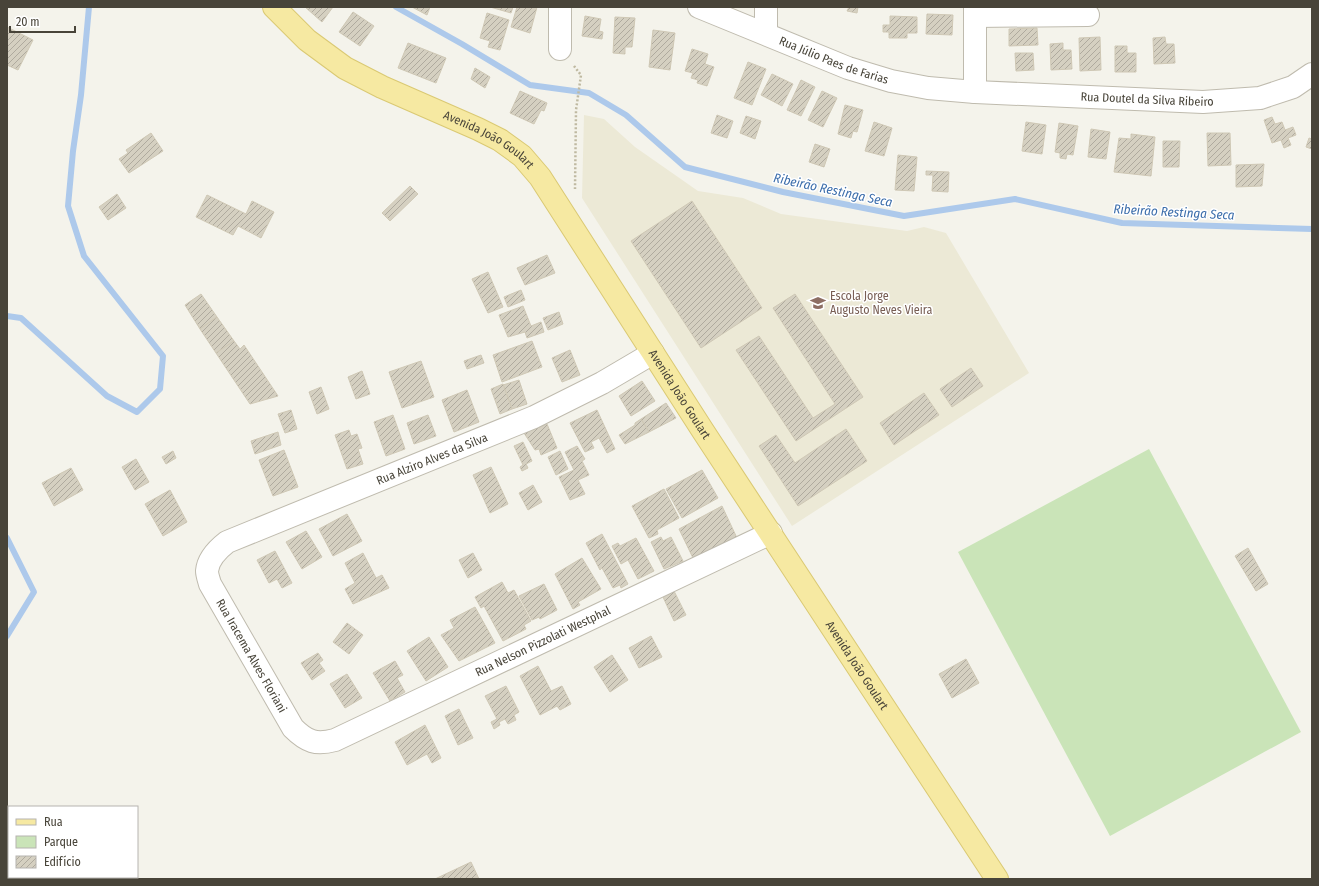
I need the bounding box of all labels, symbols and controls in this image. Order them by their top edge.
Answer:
scale bar [10,8,75,34]
text: 20 m [16,15,40,29]
street label: Rua Júlio Paes de Farias [777,34,890,87]
street label: Rua Doutel da Silva Ribeiro [1080,90,1214,109]
street label: Avenida João Goulart [441,108,537,172]
water label: Ribeirão Restinga Seca [772,170,894,210]
water label: Ribeirão Restinga Seca [1113,201,1235,223]
place label: Escola Jorge Augusto Neves Vieira [830,289,933,317]
school or university icon: Escola Jorge Augusto Neves Vieira [809,294,827,312]
street label: Avenida João Goulart [646,347,713,442]
street label: Rua Alziro Alves da Silva [374,430,490,488]
street label: Rua Iracema Alves Floriani [213,596,290,715]
street label: Rua Nelson Pizzolati Westphal [473,603,613,679]
street label: Avenida João Goulart [823,619,891,713]
legend [8,806,138,878]
text: Rua [44,815,63,829]
text: Parque [44,835,78,849]
text: Edifício [44,855,81,869]

